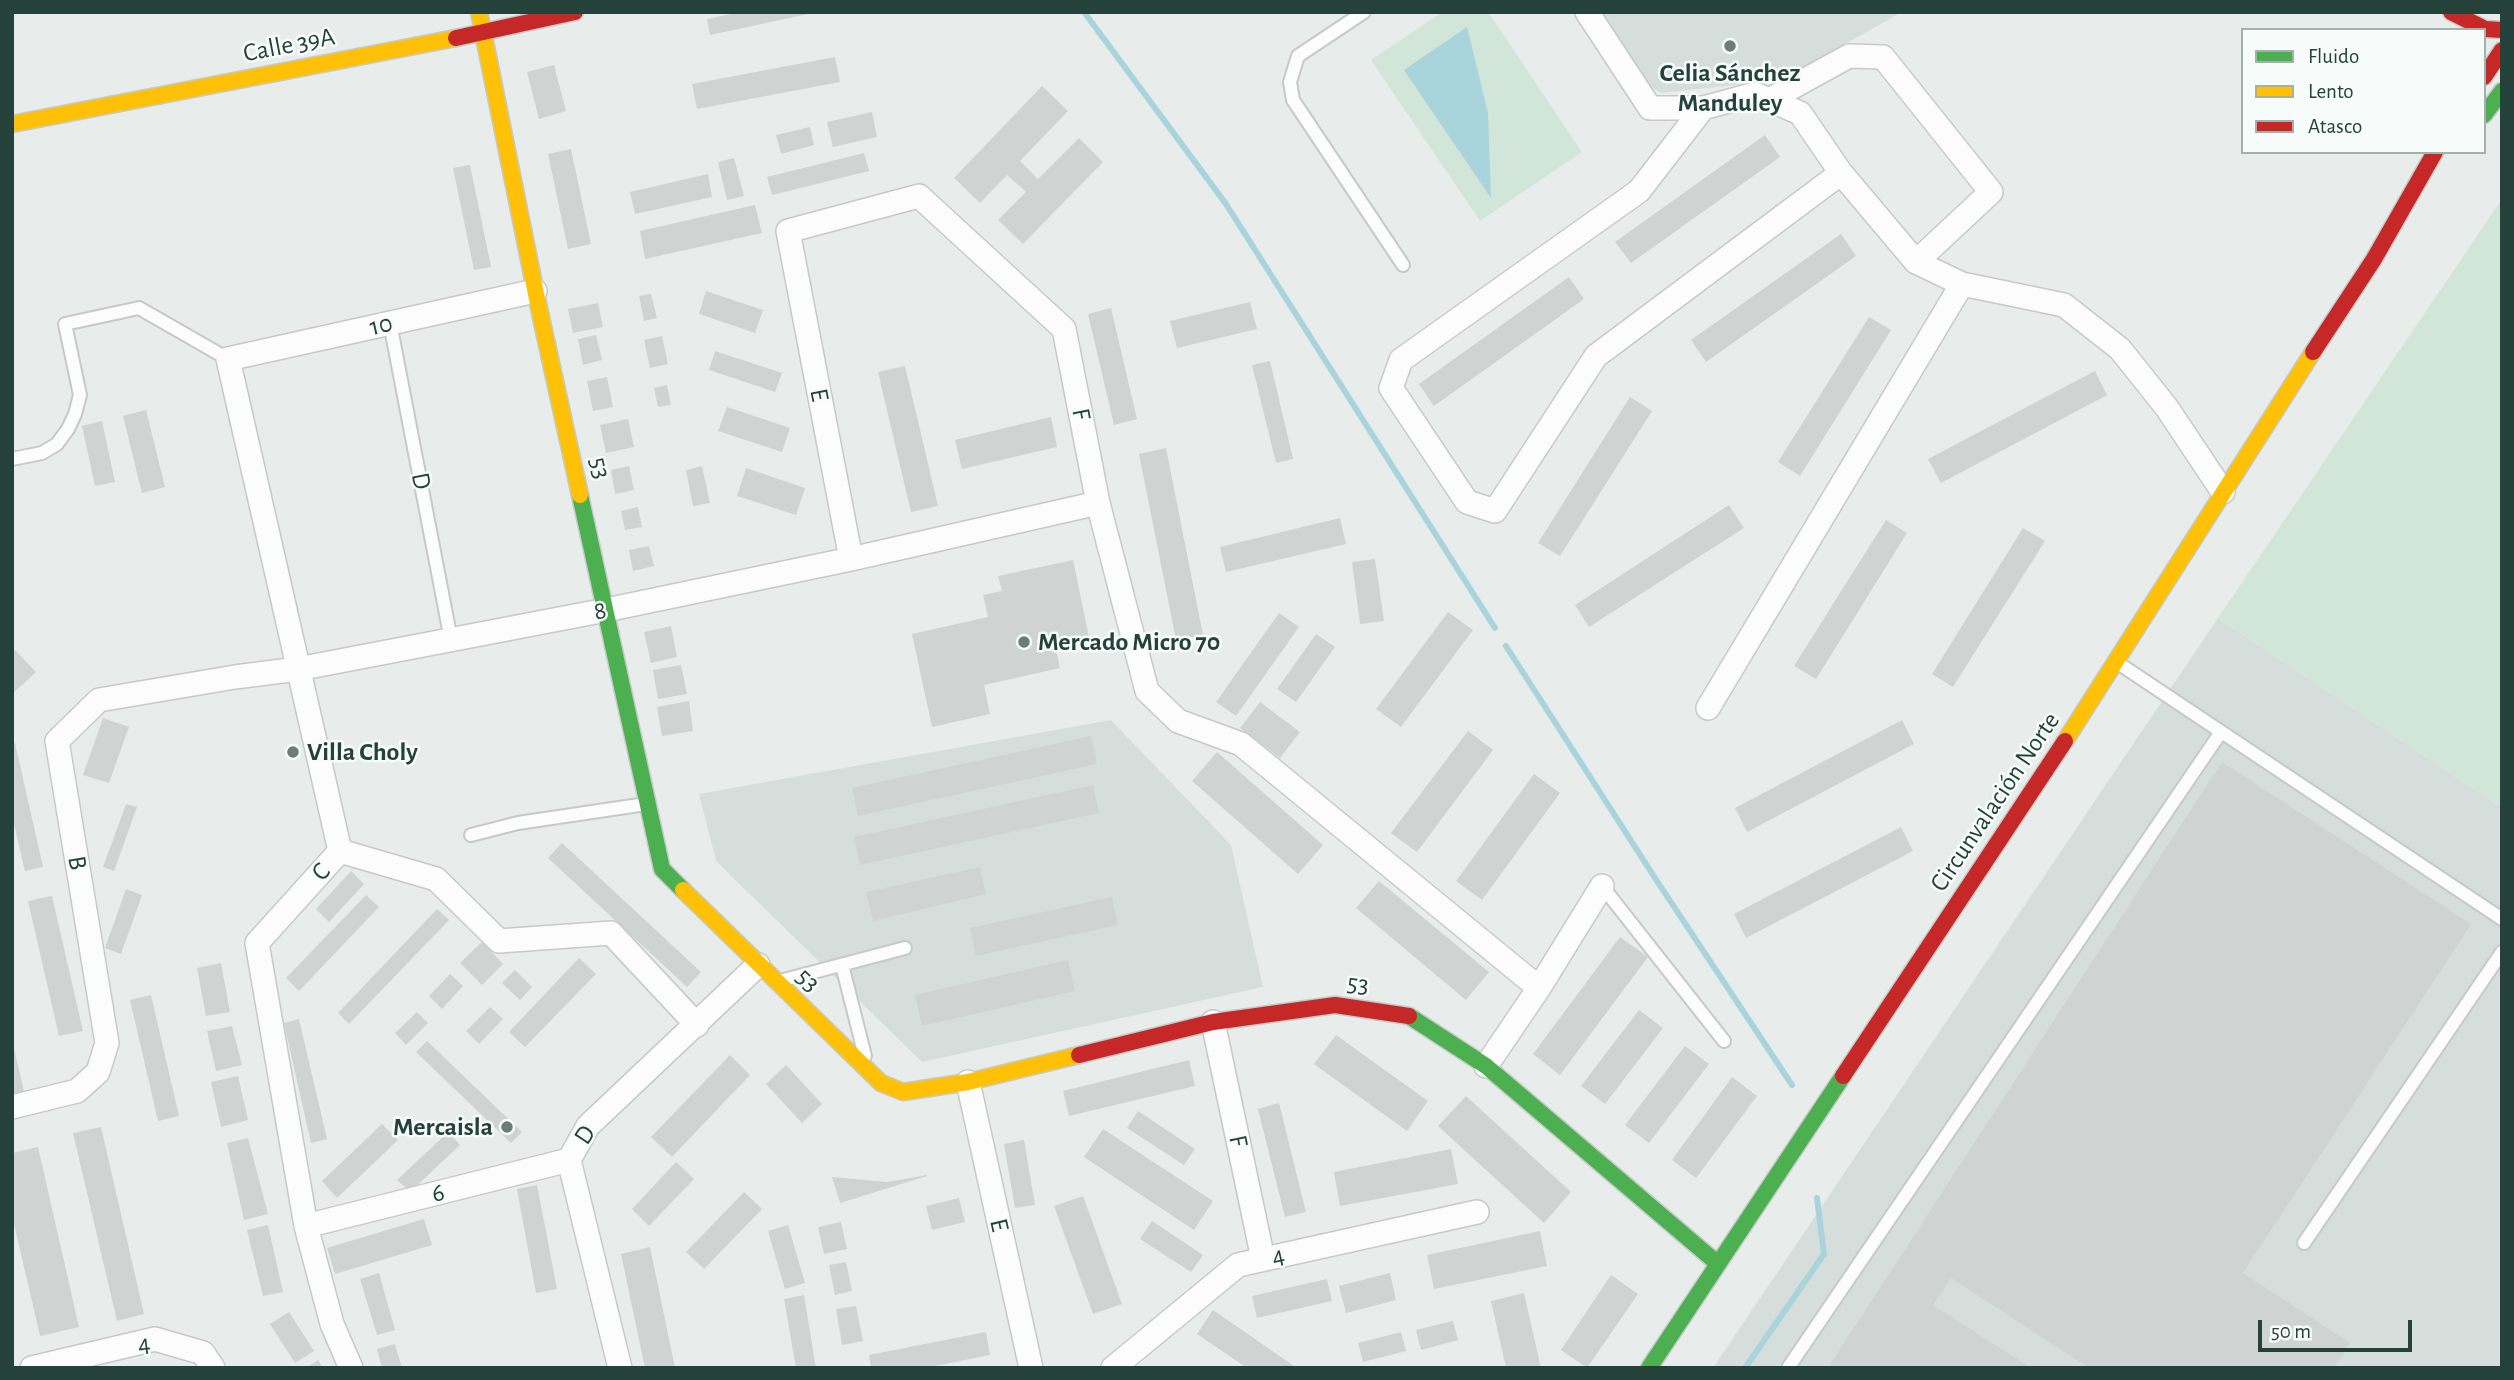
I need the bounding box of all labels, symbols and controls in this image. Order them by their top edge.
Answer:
street label: Calle 39A [241,21,337,69]
legend [2241,28,2486,154]
marker: Celia Sánchez Manduley [1722,38,1738,54]
text: Fluido [2308,46,2359,67]
place label: Celia Sánchez Manduley [1660,57,1800,119]
text: Lento [2308,81,2354,102]
text: Atasco [2308,116,2362,137]
street label: 10 [366,307,396,343]
street label: E [802,386,836,404]
street label: F [1065,405,1097,423]
street label: 53 [582,454,618,482]
street label: D [404,470,438,492]
street label: 8 [591,595,609,627]
place label: Mercado Micro 70 [1038,626,1220,658]
marker: Mercado Micro 70 [1016,634,1032,650]
street label: Circunvalación Norte [1923,706,2067,898]
place label: Villa Choly [307,736,418,768]
marker: Villa Choly [285,744,301,760]
street label: B [60,854,94,872]
street label: C [305,857,337,887]
street label: 53 [789,961,827,999]
street label: 53 [1345,967,1371,1001]
place label: Mercaisla [393,1111,493,1143]
marker: Mercaisla [499,1119,515,1135]
street label: D [567,1119,603,1151]
street label: F [1222,1132,1254,1150]
street label: 6 [428,1176,448,1210]
street label: E [982,1215,1016,1235]
street label: 4 [1268,1239,1288,1273]
scale bar [2262,1306,2416,1350]
text: 50 m [2271,1321,2311,1342]
street label: 4 [136,1328,152,1360]

